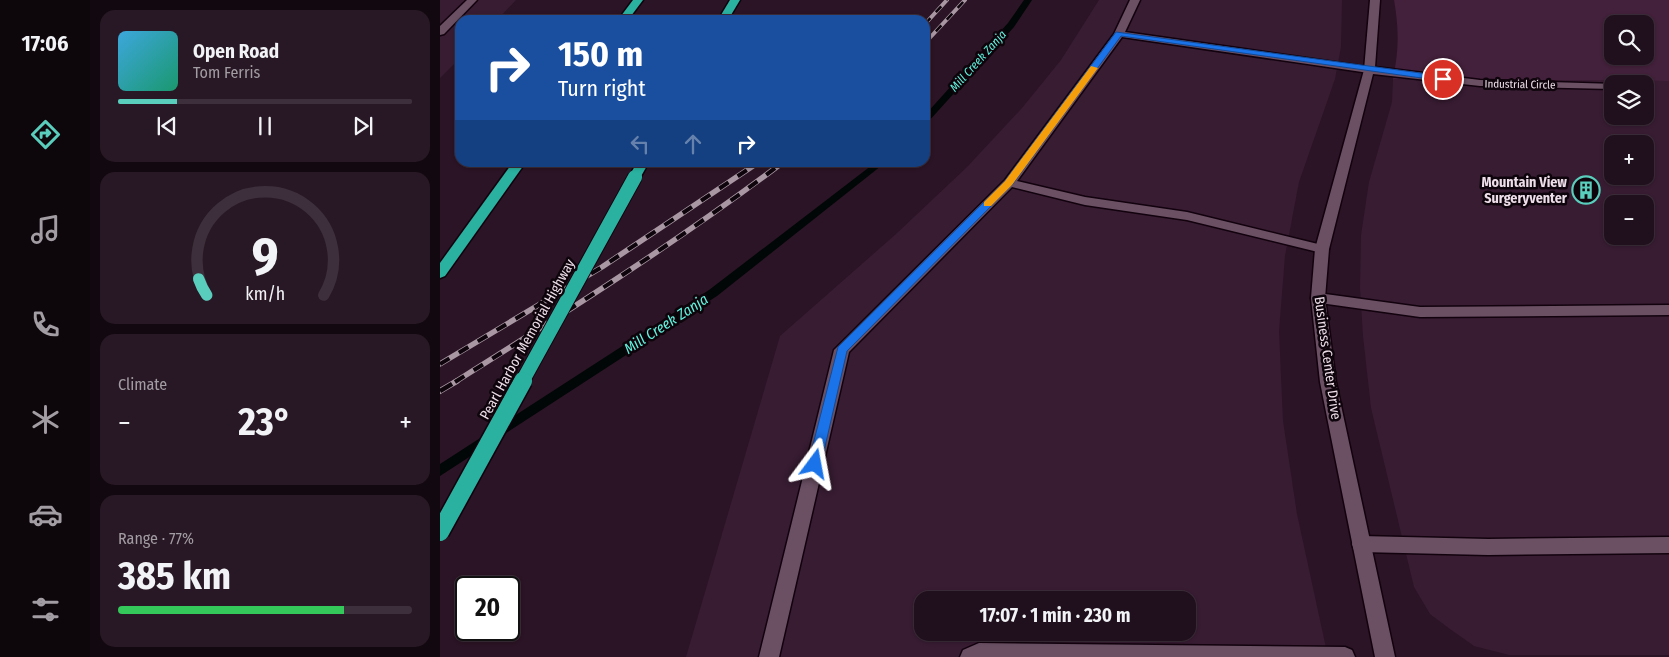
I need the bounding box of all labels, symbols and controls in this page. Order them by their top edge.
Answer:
map controls [1604,15,1654,245]
button: search [1604,15,1654,65]
water label: Mill Creek Zanja [947,28,1009,94]
text: 17:06 [21,30,69,57]
text: 150 m [558,33,643,75]
icon: right [475,35,540,100]
text: Open Road [193,40,279,63]
pin [1422,58,1464,100]
text: Tom Ferris [193,63,260,82]
icon: arrive [1429,65,1457,93]
text: Turn right [558,75,646,102]
button: layers [1604,75,1654,125]
street label: Industrial Circle [1484,77,1556,92]
icon: previous [153,112,181,140]
icon: pause [251,112,279,140]
icon: next [349,112,377,140]
icon: directions [28,117,63,152]
icon: left [626,130,654,158]
icon: ahead [679,130,707,158]
icon: right [732,130,760,158]
button: + [1604,135,1654,185]
place label: Mountain View Surgeryventer [1482,174,1568,207]
building icon: Mountain View Surgeryventer [1571,175,1601,205]
button: − [1604,195,1654,245]
icon: music [28,212,63,247]
text: 9 [252,225,278,288]
street label: Pearl Harbor Memorial Highway [476,255,579,422]
text: km/h [245,283,285,305]
water label: Mill Creek Zanja [621,290,712,358]
street label: Business Center Drive [1310,295,1345,421]
icon: phone [28,307,63,342]
text: Climate [118,375,167,394]
text: 23° [238,399,292,445]
icon: climate [28,402,63,437]
text: − [118,406,131,439]
text: + [399,406,412,439]
position arrow [788,437,840,489]
icon: car [28,497,63,532]
text: Range · 77% [118,529,194,548]
text: 385 km [118,553,231,599]
speed limit sign: 20 [455,576,520,641]
icon: filters [28,592,63,627]
text: 17:07 · 1 min · 230 m [979,604,1131,627]

